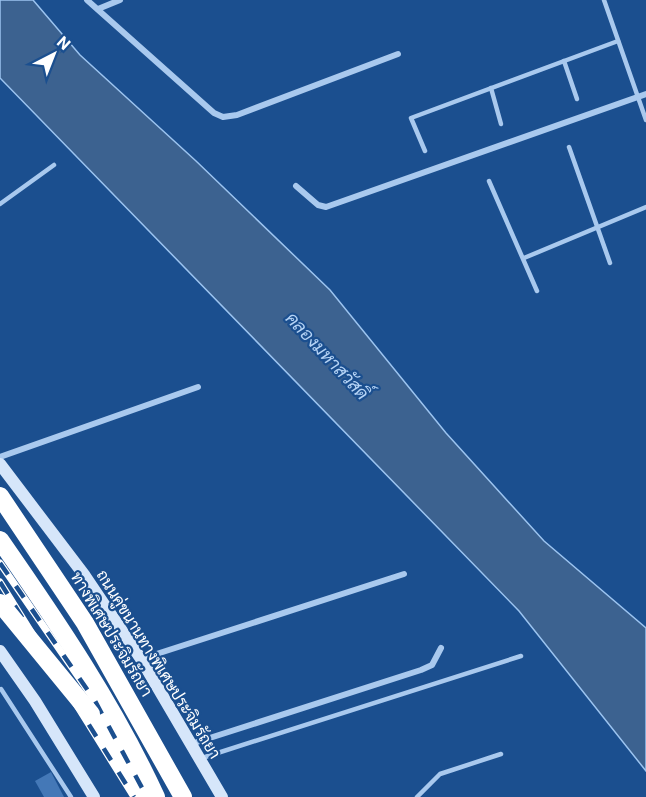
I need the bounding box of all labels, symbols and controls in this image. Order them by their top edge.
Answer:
north arrow [24,24,84,84]
text: N [53,32,74,54]
water label: คลองมหาสวัสดิ์ [281,304,380,406]
street label: ถนนคู่ขนานทางพิเศษประจิมรัถยา [91,566,225,763]
street label: ทางพิเศษประจิมรัถยา [67,568,157,700]

